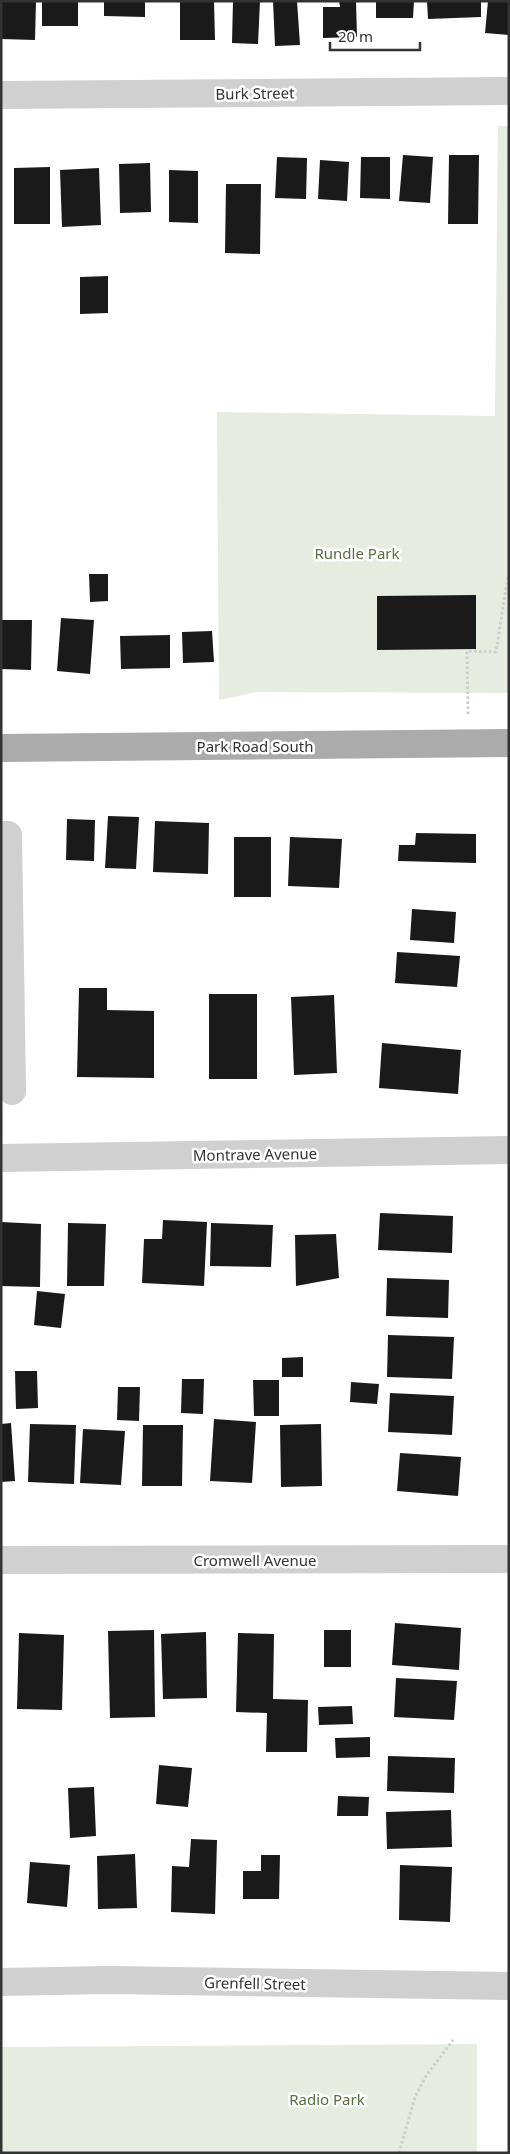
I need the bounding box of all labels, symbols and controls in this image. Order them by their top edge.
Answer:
scale bar [330,20,420,52]
text: 20 m [338,26,373,46]
street label: Burk Street [215,82,295,104]
park label: Rundle Park [314,543,400,563]
street label: Park Road South [197,736,313,756]
street label: Montrave Avenue [193,1143,317,1165]
street label: Cromwell Avenue [193,1550,317,1570]
street label: Grenfell Street [204,1972,307,1994]
park label: Radio Park [289,2089,365,2109]

